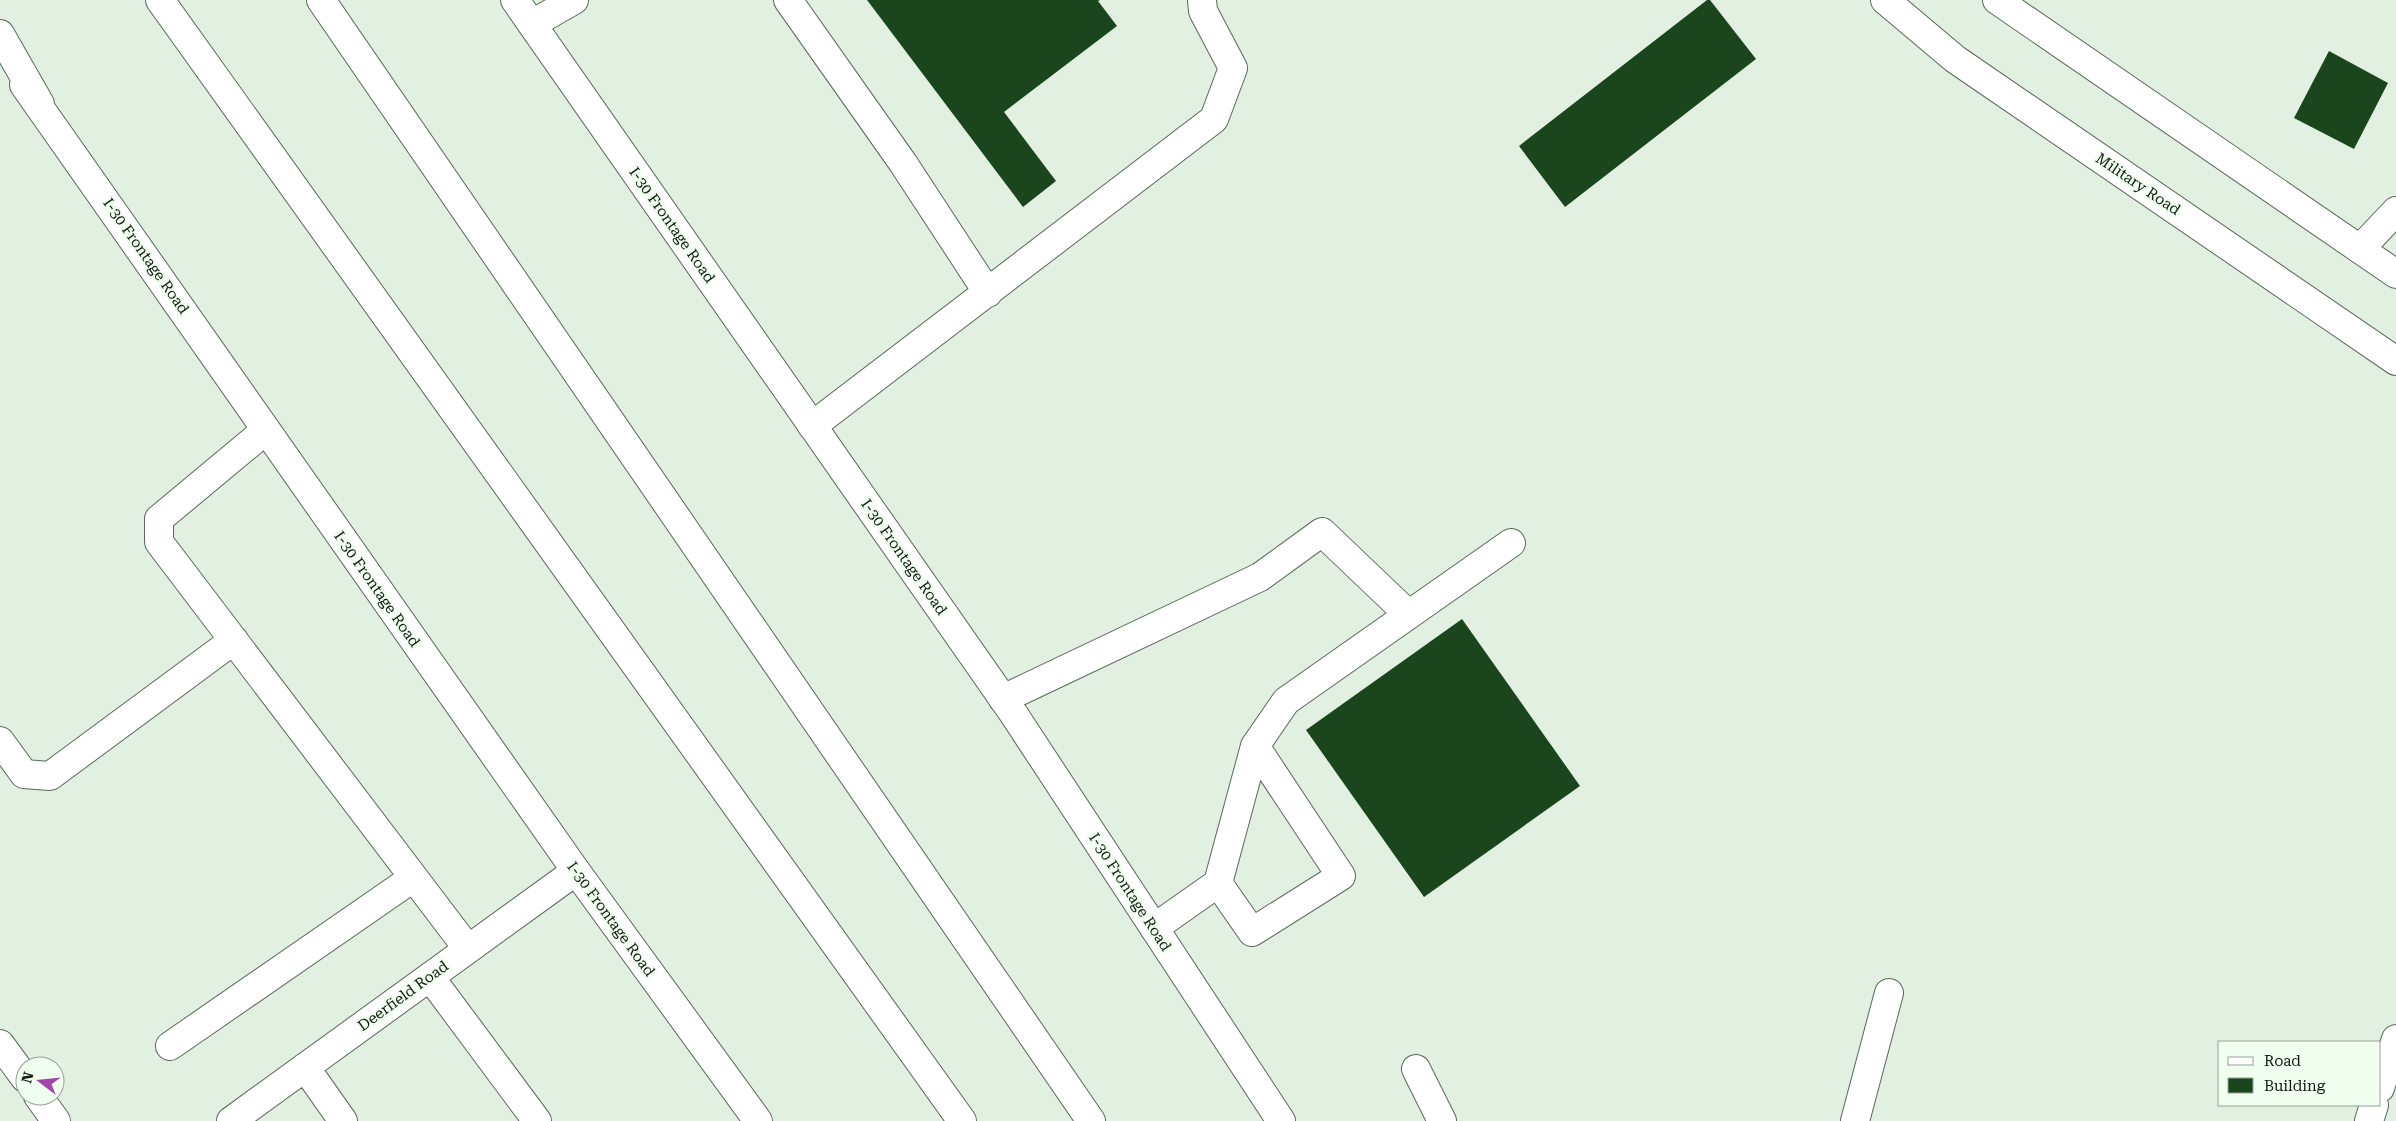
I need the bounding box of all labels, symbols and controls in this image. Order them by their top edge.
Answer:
street label: Military Road [2092,149,2184,219]
street label: I-30 Frontage Road [625,164,719,287]
street label: I-30 Frontage Road [99,195,193,318]
street label: I-30 Frontage Road [857,496,951,619]
street label: I-30 Frontage Road [330,528,424,651]
street label: I-30 Frontage Road [1085,830,1175,955]
street label: I-30 Frontage Road [563,858,659,980]
street label: Deerfield Road [354,957,452,1035]
legend [2218,1041,2381,1106]
text: Road [2264,1052,2301,1070]
north arrow [15,1056,65,1106]
text: N [18,1070,37,1085]
text: Building [2264,1077,2326,1095]

